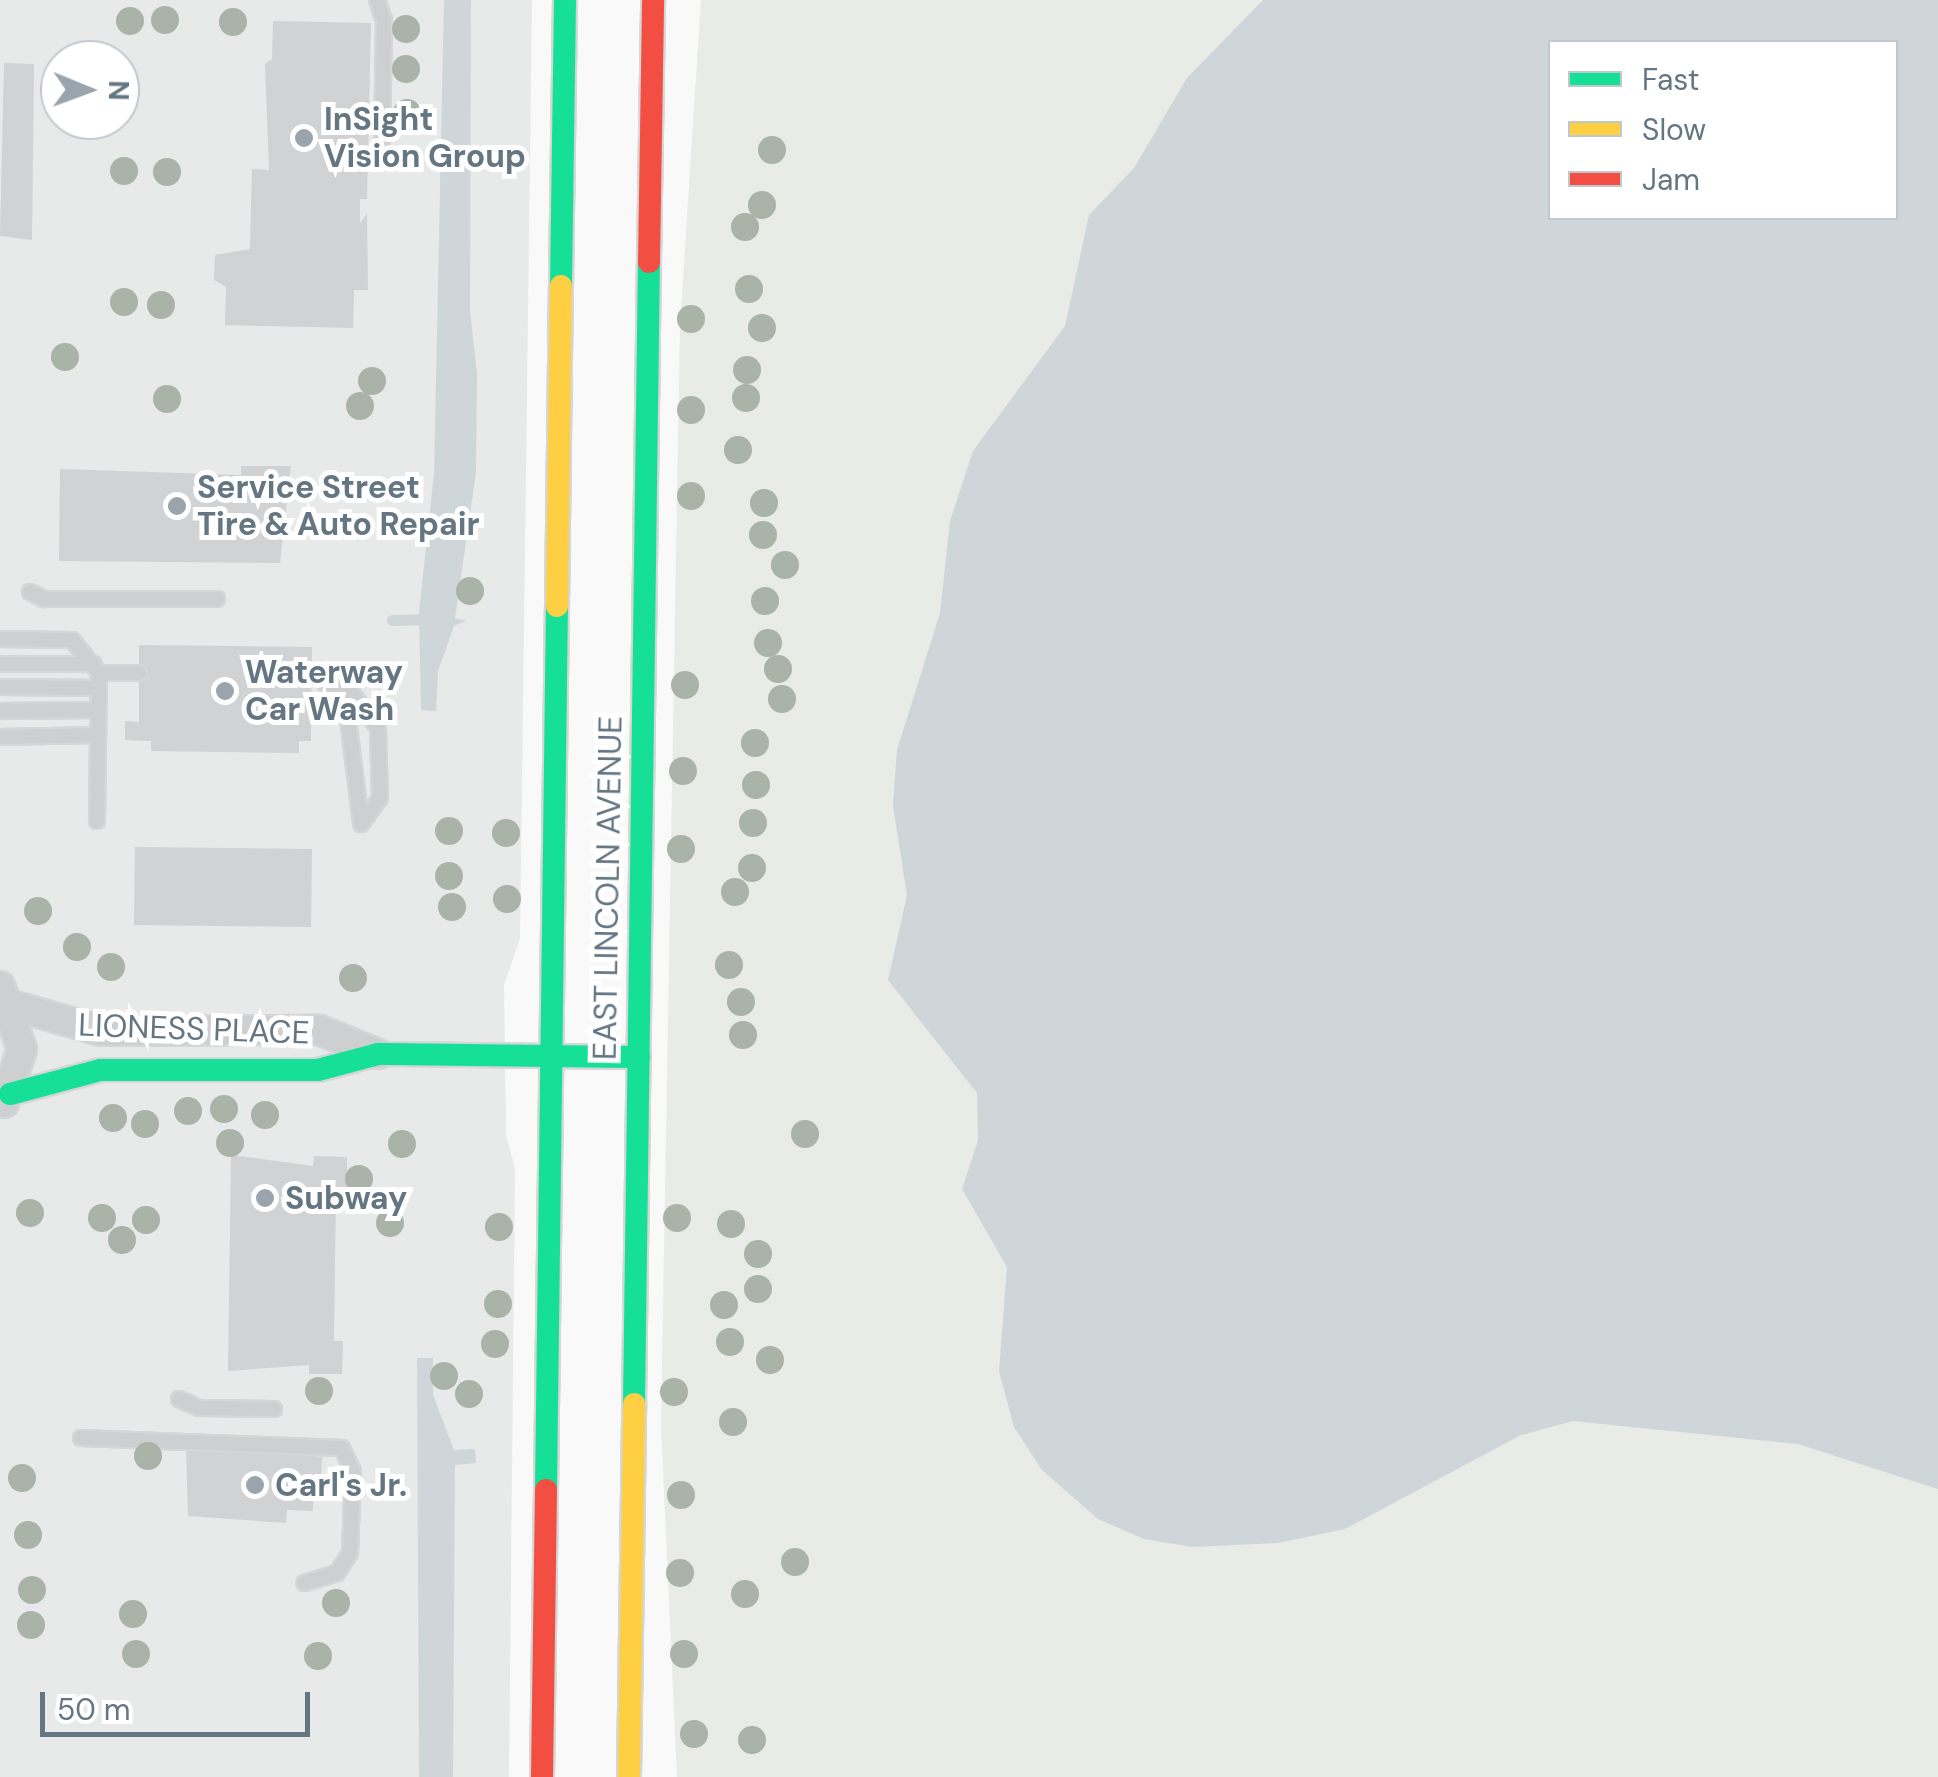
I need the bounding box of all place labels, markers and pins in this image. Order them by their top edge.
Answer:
place label: InSight Vision Group [324,101,526,176]
marker: InSight Vision Group [293,127,315,149]
place label: Service Street Tire & Auto Repair [197,469,480,544]
marker: Service Street Tire & Auto Repair [166,495,188,517]
place label: Waterway Car Wash [245,654,403,729]
marker: Waterway Car Wash [214,680,236,702]
place label: Subway [285,1179,407,1217]
marker: Subway [254,1187,276,1209]
place label: Carl's Jr. [275,1466,407,1504]
marker: Carl's Jr. [244,1474,266,1496]

